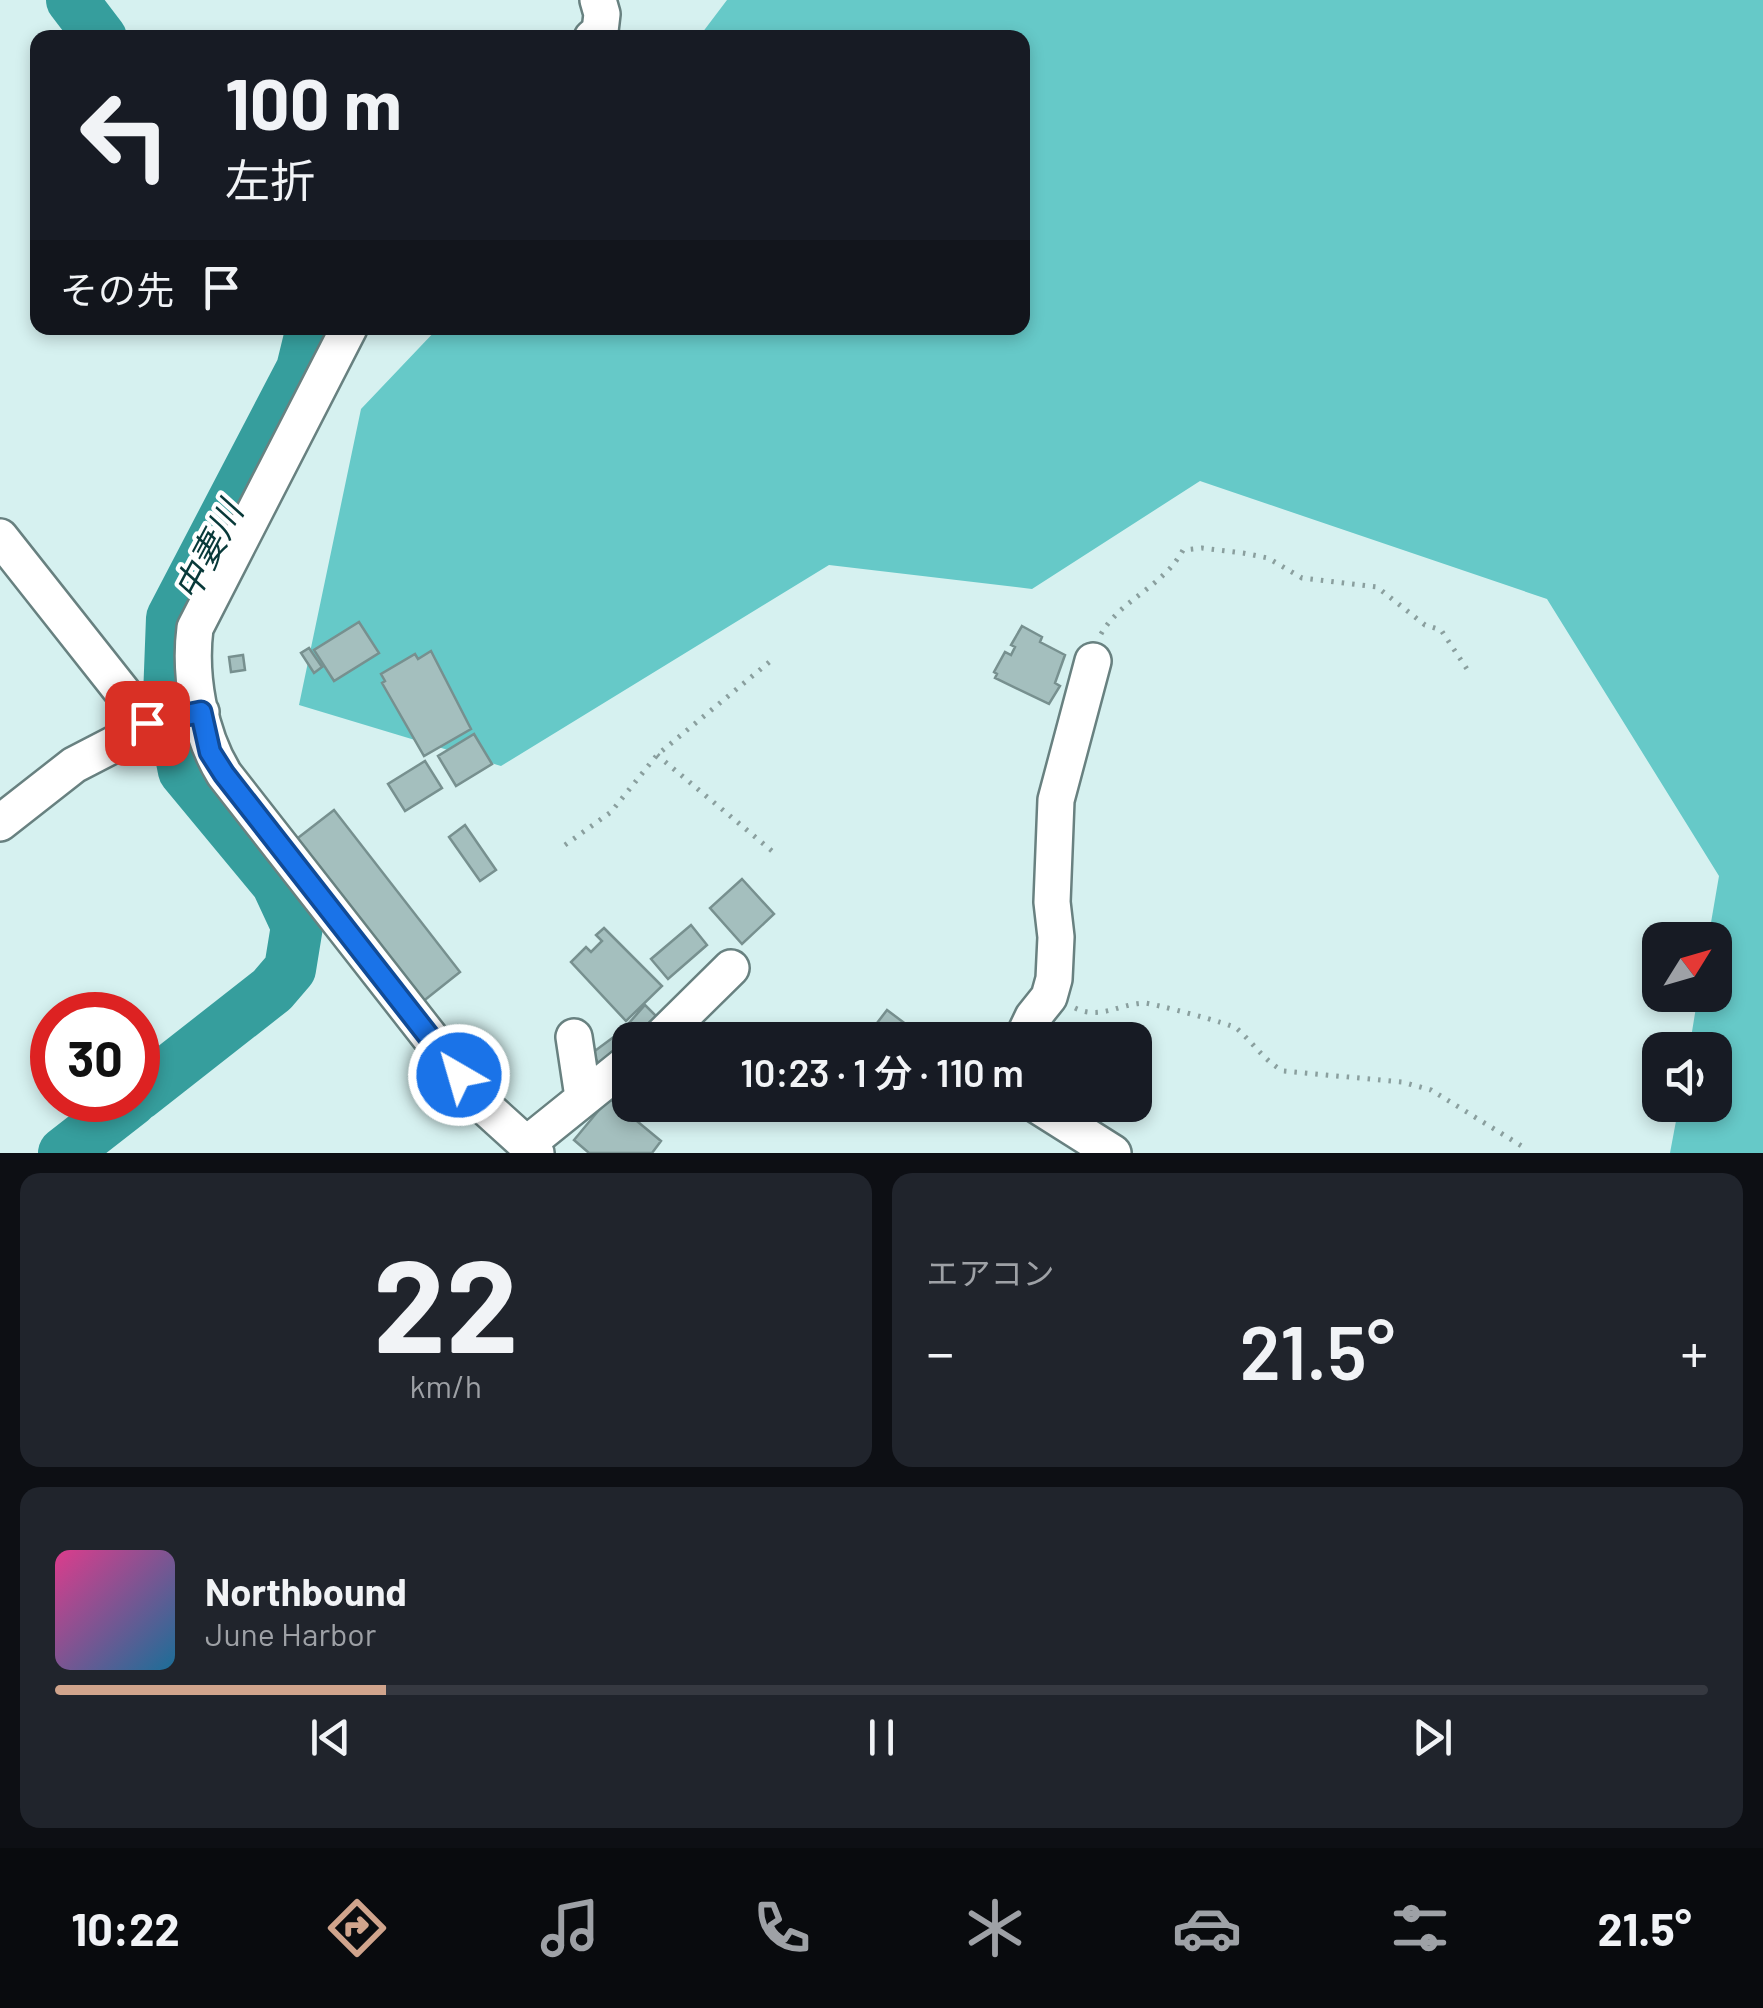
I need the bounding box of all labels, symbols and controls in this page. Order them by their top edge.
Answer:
text: 100 m [225,60,402,144]
icon: left [60,70,190,200]
text: 左折 [225,152,315,206]
icon: arrive [194,260,249,315]
text: その先 [60,266,174,312]
water label: 中妻川 [164,490,252,606]
pin [105,681,190,766]
icon: arrive [120,696,175,751]
north arrow [1642,922,1732,1012]
map controls [1642,922,1732,1122]
speed limit sign: 30 [30,992,160,1122]
position arrow [407,1023,511,1127]
button: sound [1642,1032,1732,1122]
text: 10:23 · 1 分 · 110 m [740,1049,1024,1095]
text: 22 [373,1223,519,1379]
text: エアコン [927,1253,1055,1291]
text: 21.5° [1239,1305,1395,1395]
text: − [927,1318,954,1384]
text: + [1680,1318,1708,1384]
text: km/h [410,1366,482,1404]
text: Northbound [205,1568,407,1614]
text: June Harbor [205,1614,376,1652]
icon: previous [303,1710,358,1765]
icon: pause [854,1710,909,1765]
icon: next [1405,1710,1460,1765]
icon: directions [322,1893,392,1963]
icon: music [535,1893,605,1963]
icon: phone [747,1893,817,1963]
icon: climate [960,1893,1030,1963]
icon: car [1172,1893,1242,1963]
icon: filters [1385,1893,1455,1963]
text: 10:22 [71,1901,180,1955]
text: 21.5° [1597,1901,1692,1955]

